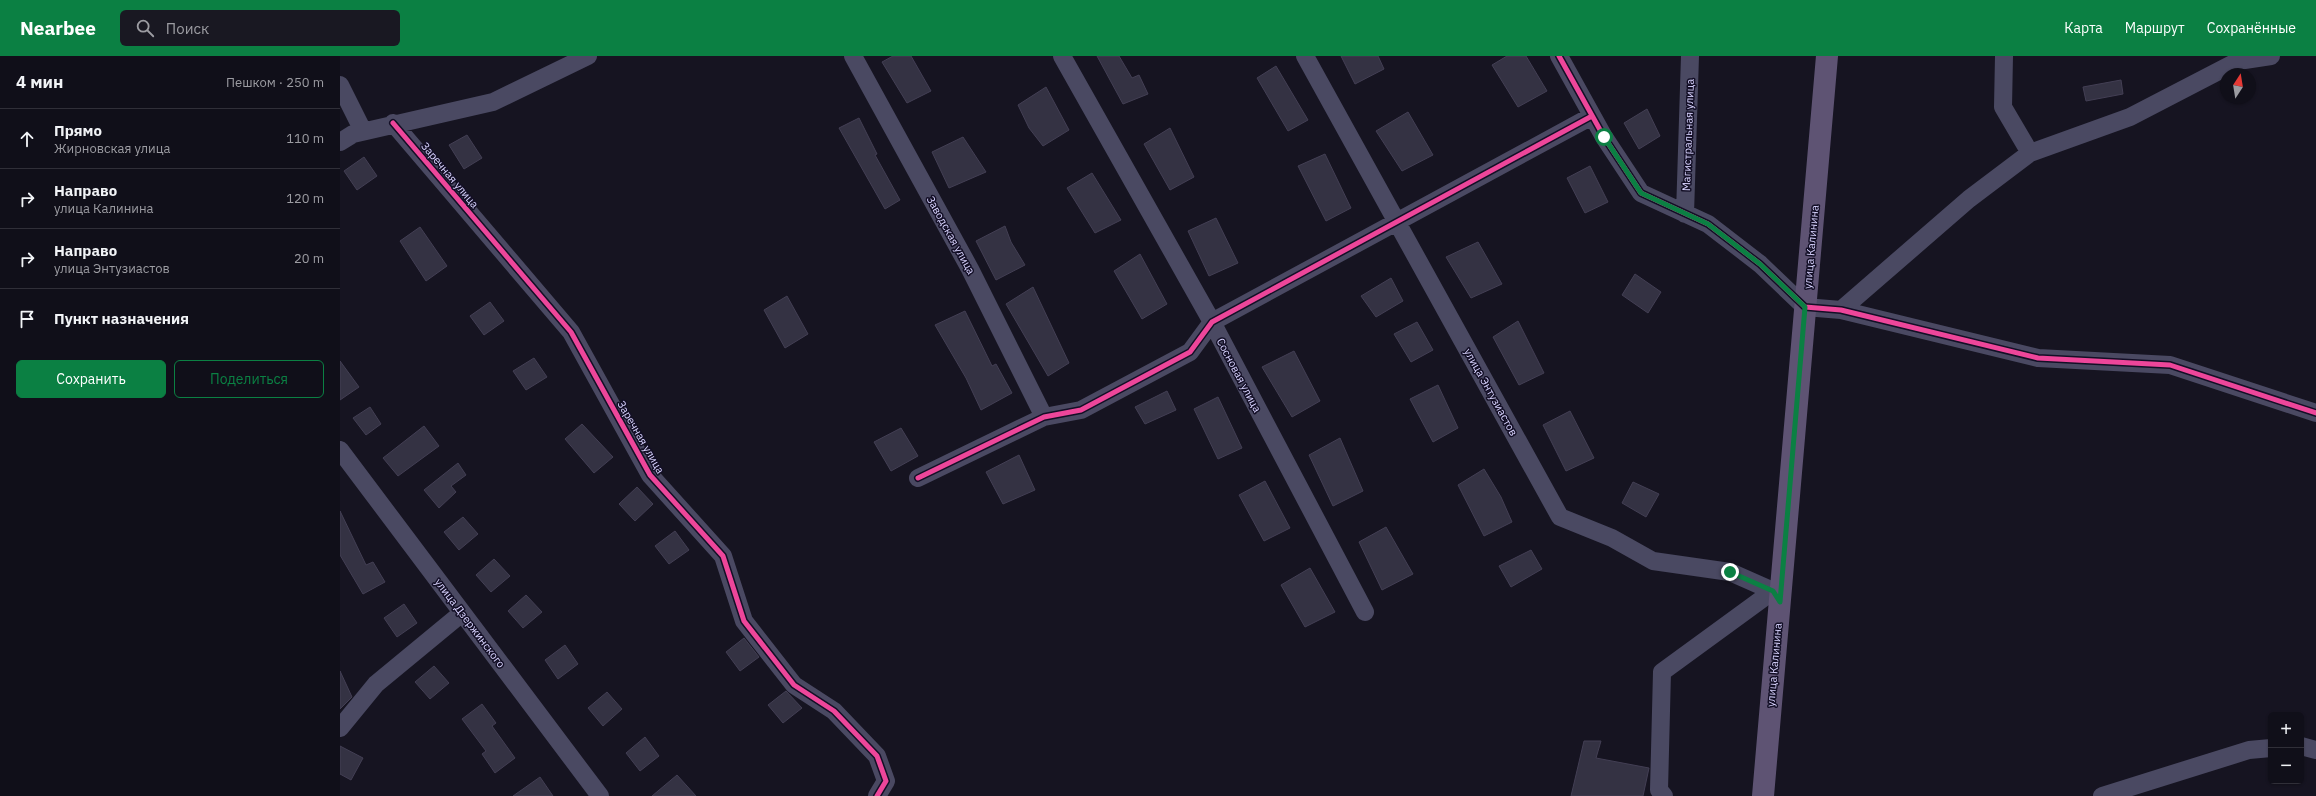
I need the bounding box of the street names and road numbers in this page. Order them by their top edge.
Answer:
street label: Магистральная улица [1679,78,1697,191]
street label: Заречная улица [418,139,482,211]
street label: Заводская улица [924,193,978,277]
street label: улица Калинина [1800,204,1822,290]
street label: Сосновая улица [1214,335,1265,415]
street label: улица Энтузиастов [1461,346,1521,438]
street label: Заречная улица [614,398,668,476]
street label: улица Дзержинского [432,575,508,671]
street label: улица Калинина [1763,622,1785,708]

